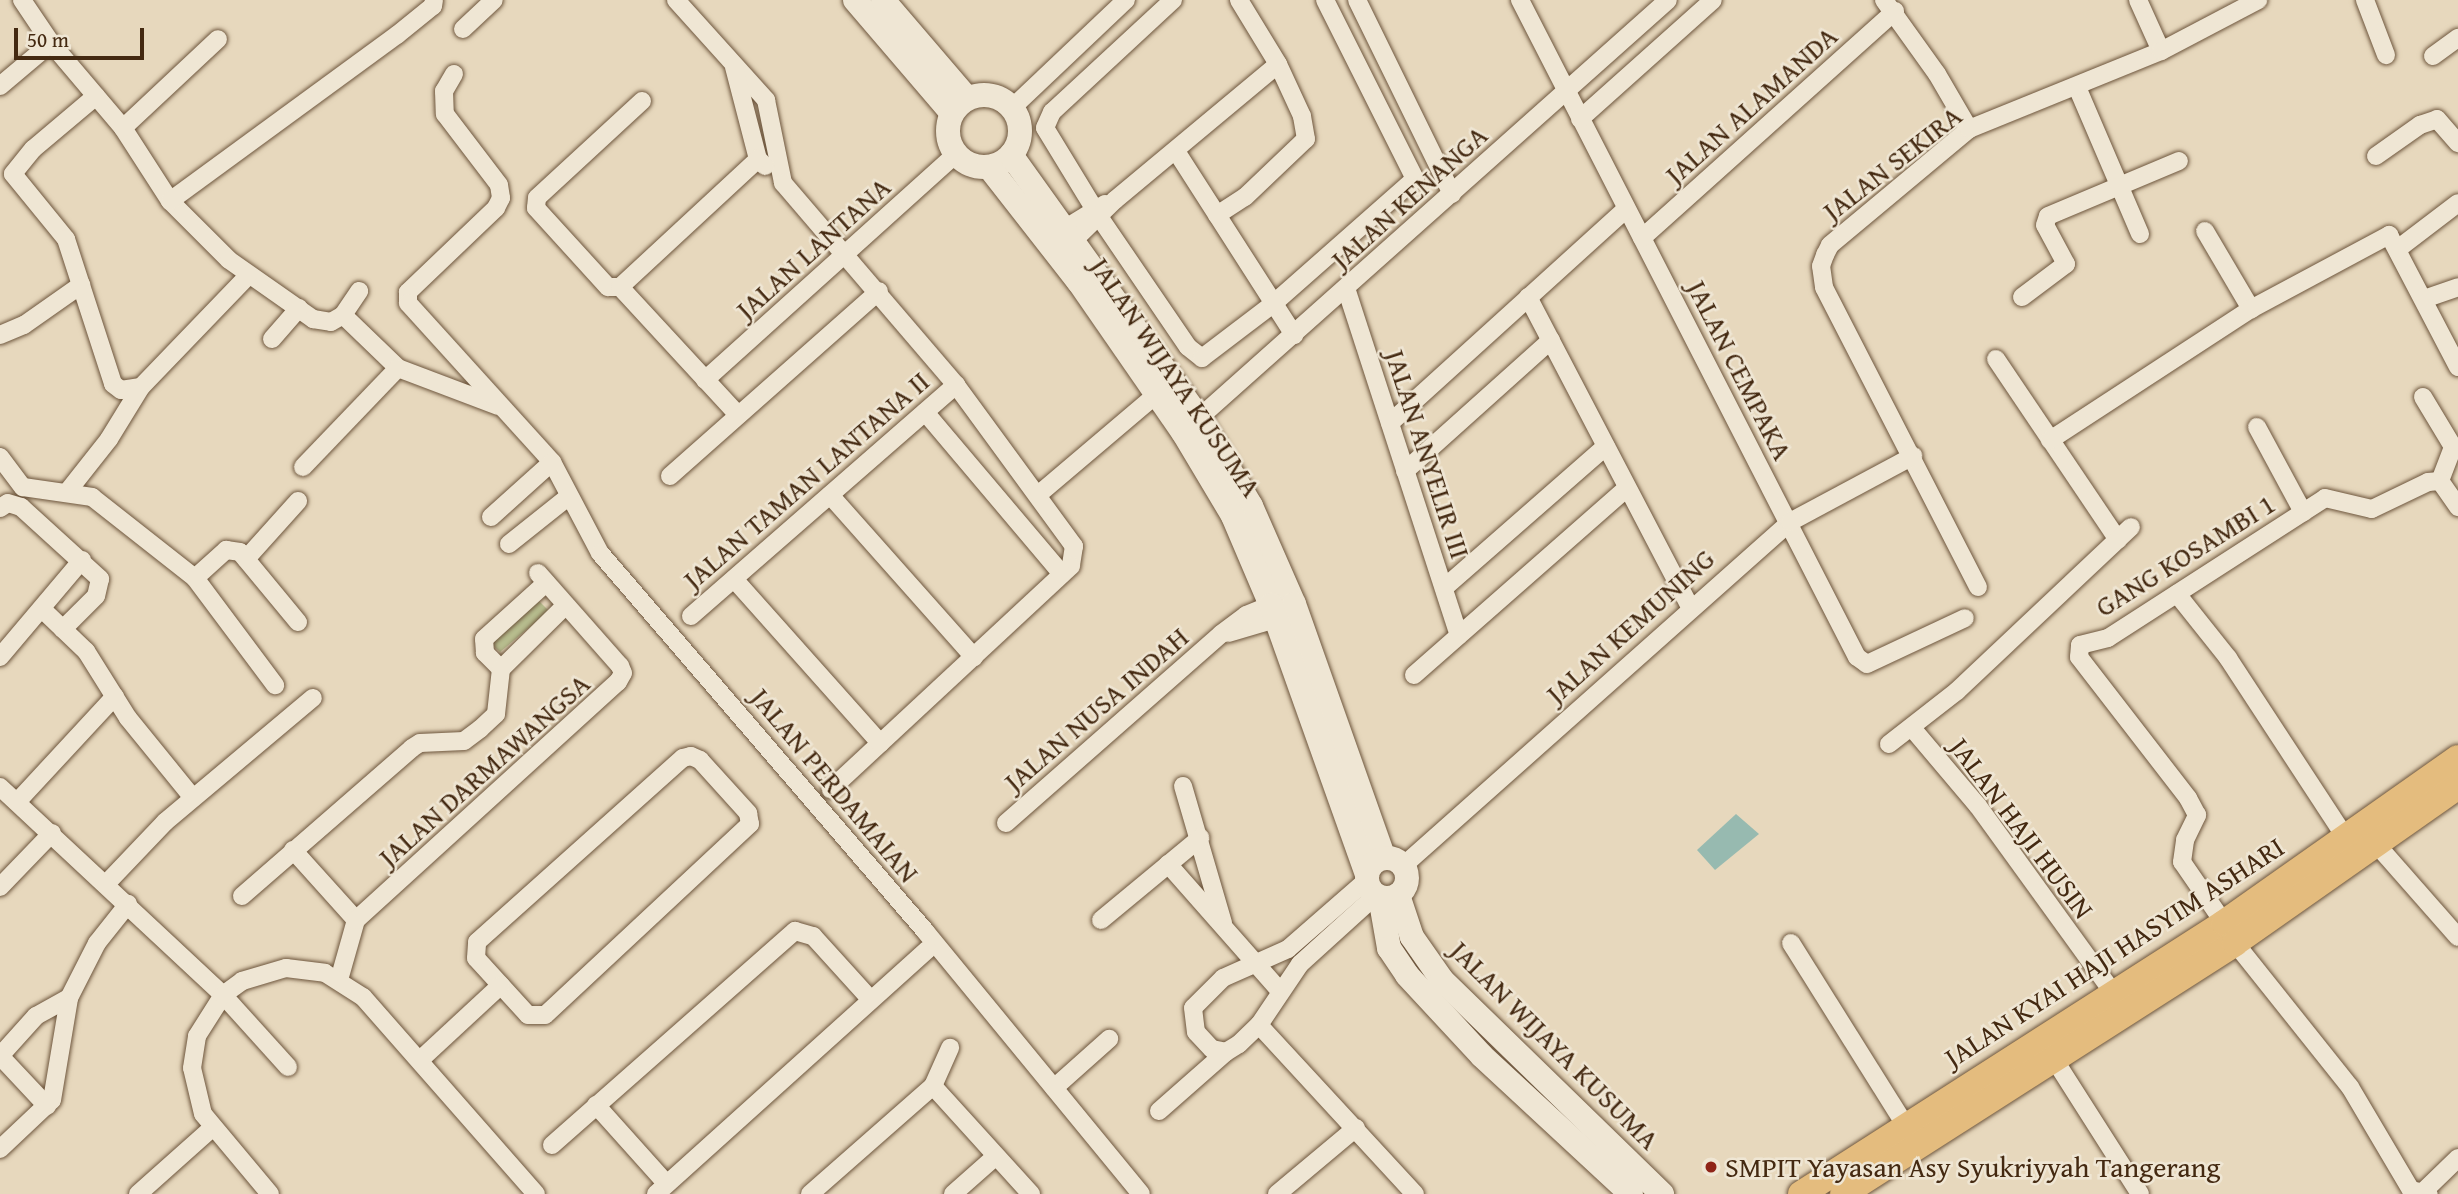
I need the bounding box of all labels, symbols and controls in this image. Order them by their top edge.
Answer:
scale bar [18,14,147,58]
street label: JALAN ALAMANDA [1658,19,1844,191]
text: 50 m [27,24,69,55]
street label: JALAN SEKIRA [1816,98,1968,228]
street label: JALAN KENANGA [1324,118,1494,276]
street label: JALAN LANTANA [729,170,897,326]
street label: JALAN WIJAYA KUSUMA [1083,251,1269,503]
street label: JALAN CEMPAKA [1680,275,1800,465]
street label: JALAN ANYELIR III [1378,345,1478,563]
street label: JALAN TAMAN LANTANA II [676,364,936,596]
street label: GANG KOSAMBI 1 [2089,486,2281,624]
street label: JALAN KEMUNING [1539,542,1721,710]
street label: JALAN NUSA INDAH [997,620,1195,798]
street label: JALAN DARMAWANGSA [371,666,597,874]
street label: JALAN PERDAMAIAN [744,681,926,889]
street label: JALAN HAJI HUSIN [1943,731,2101,925]
street label: JALAN KYAI HAJI HASYIM ASHARI [1938,830,2290,1074]
street label: JALAN WIJAYA KUSUMA [1444,934,1666,1156]
place label: SMPIT Yayasan Asy Syukriyyah Tangerang [1725,1150,2221,1184]
marker: SMPIT Yayasan Asy Syukriyyah Tangerang [1703,1159,1719,1175]

